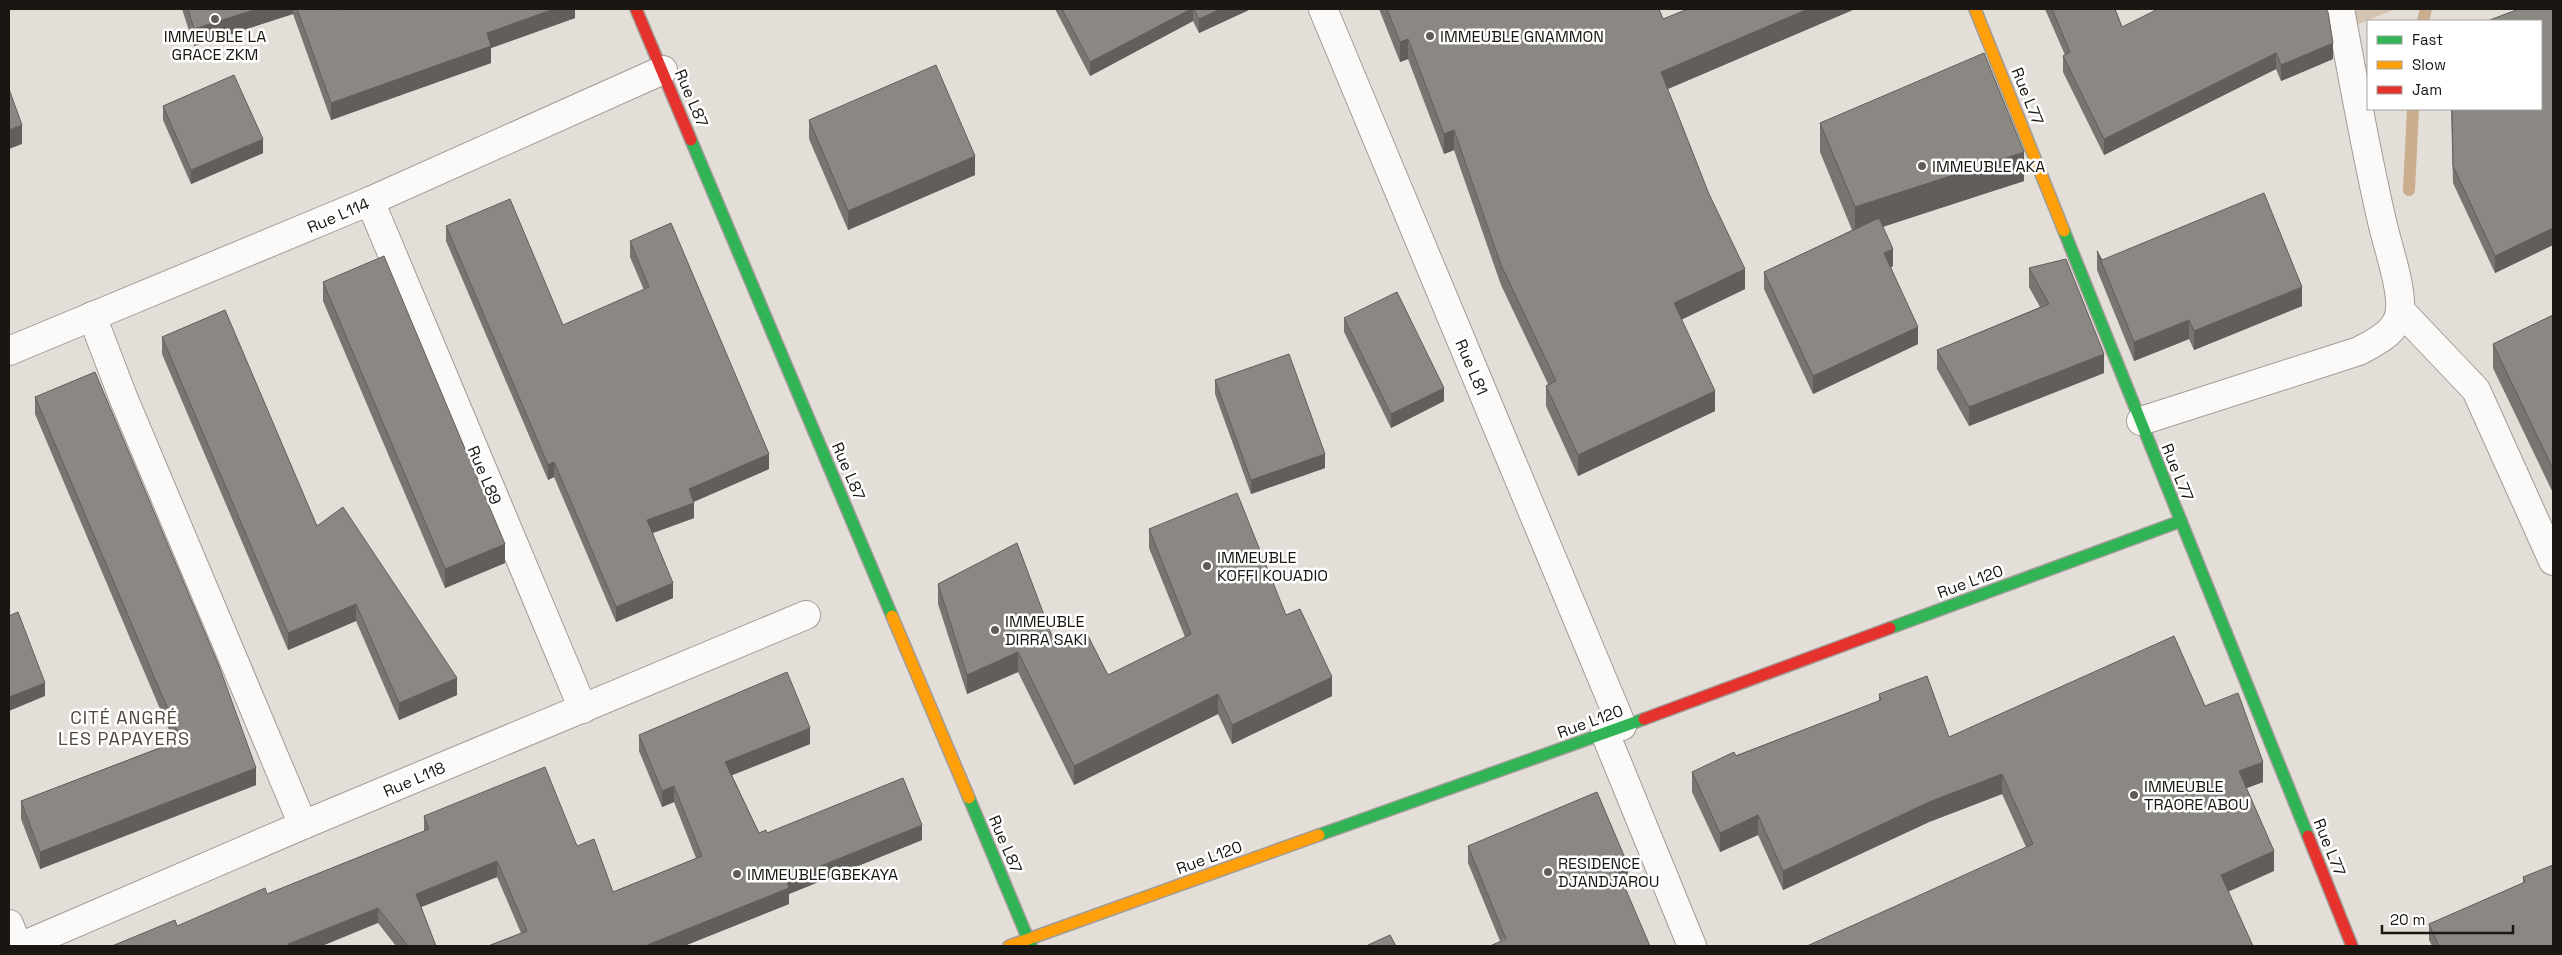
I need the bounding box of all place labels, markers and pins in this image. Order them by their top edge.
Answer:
marker: IMMEUBLE LA GRACE ZKM [209,13,221,25]
place label: IMMEUBLE LA GRACE ZKM [164,26,266,65]
place label: IMMEUBLE GNAMMON [1440,26,1604,47]
marker: IMMEUBLE GNAMMON [1424,30,1436,42]
place label: IMMEUBLE AKA [1932,156,2045,177]
marker: IMMEUBLE AKA [1916,160,1928,172]
place label: IMMEUBLE KOFFI KOUADIO [1217,547,1328,586]
marker: IMMEUBLE KOFFI KOUADIO [1201,560,1213,572]
place label: IMMEUBLE DIRRA SAKI [1005,611,1087,650]
marker: IMMEUBLE DIRRA SAKI [989,624,1001,636]
place label: IMMEUBLE TRAORE ABOU [2144,776,2249,815]
marker: IMMEUBLE TRAORE ABOU [2128,789,2140,801]
place label: RESIDENCE DJANDJAROU [1558,853,1659,892]
place label: IMMEUBLE GBEKAYA [747,864,898,885]
marker: RESIDENCE DJANDJAROU [1542,866,1554,878]
marker: IMMEUBLE GBEKAYA [731,868,743,880]

